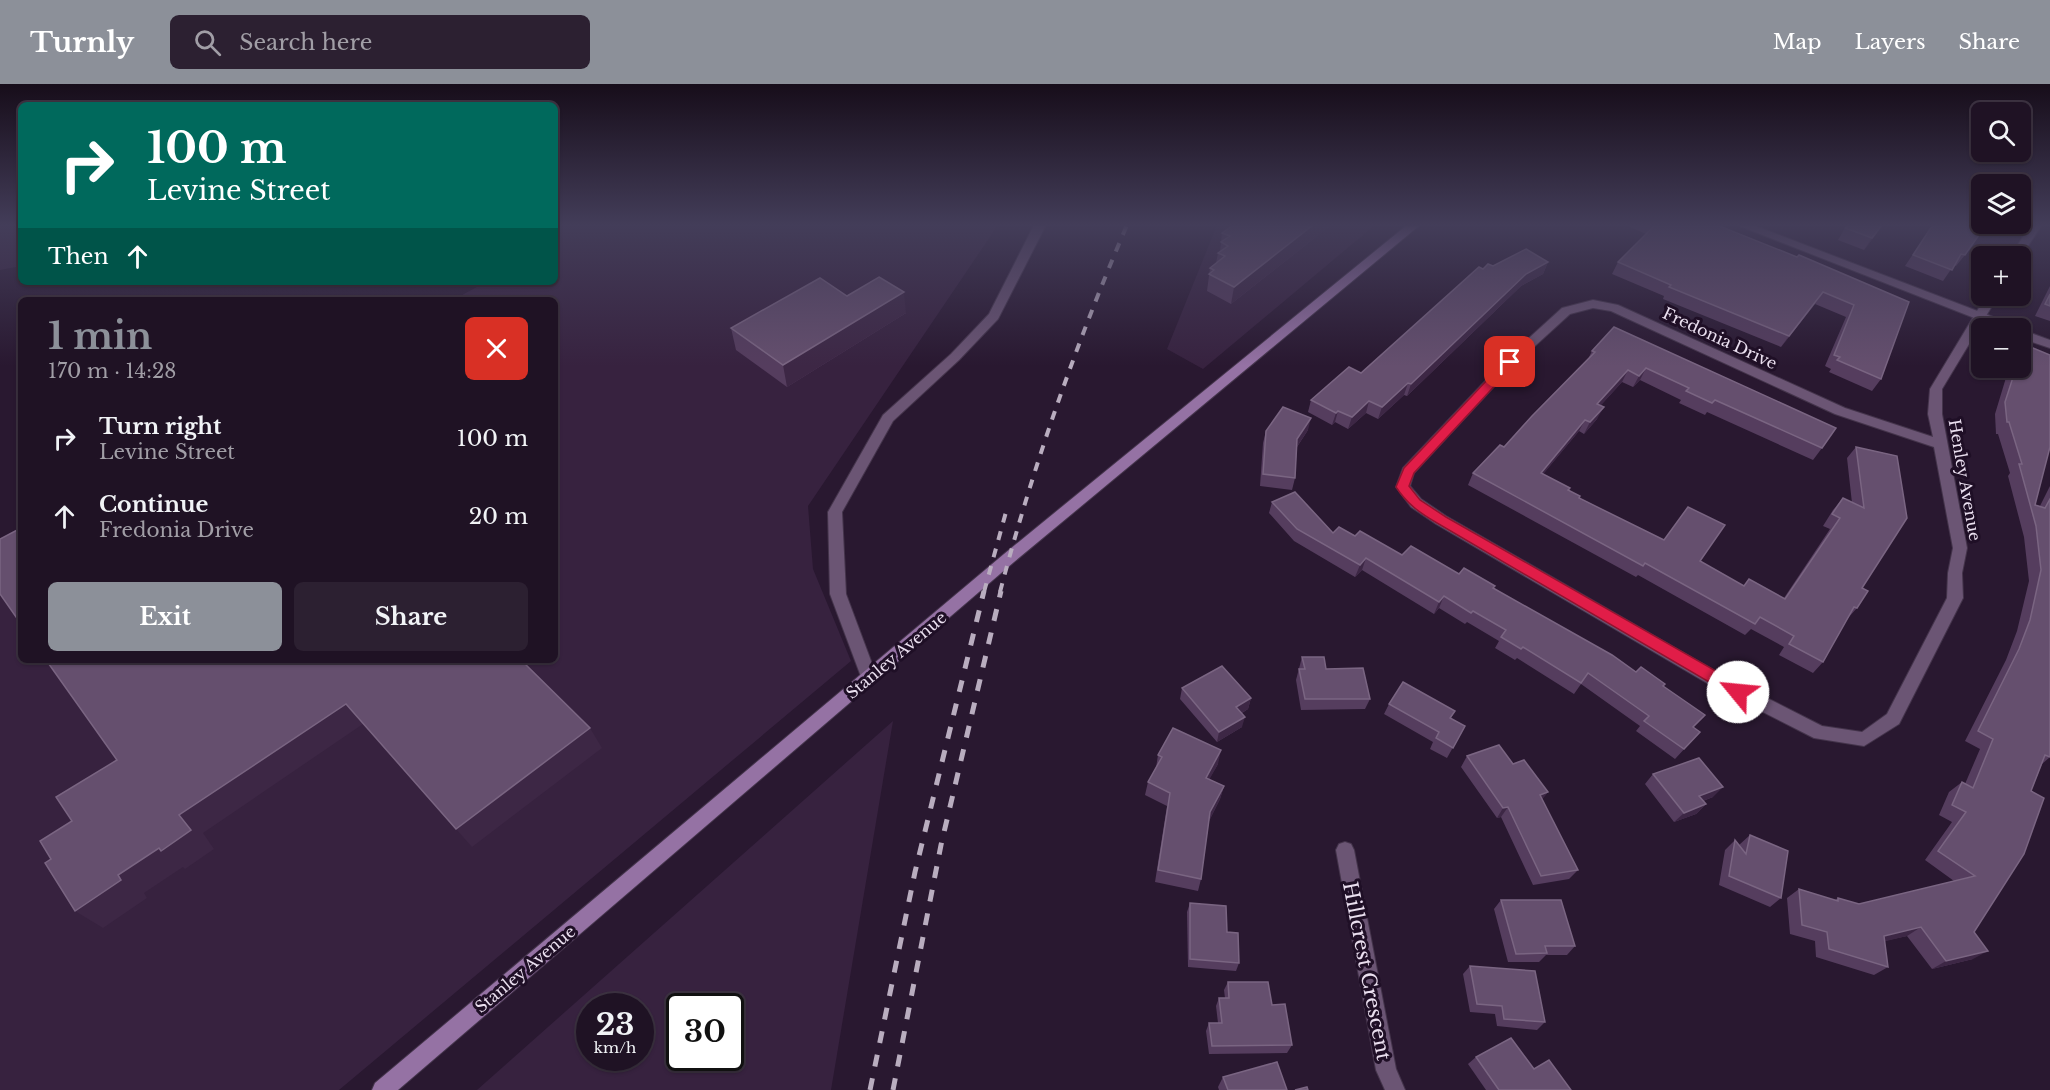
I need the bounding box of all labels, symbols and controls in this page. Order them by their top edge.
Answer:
search box [170,15,590,69]
text: Turnly [30,25,134,60]
icon: search [191,26,224,59]
text: Search here [239,29,372,56]
text: Map [1773,29,1822,55]
text: Layers [1855,29,1926,55]
text: Share [1959,29,2020,55]
map controls [1971,102,2031,378]
button: search [1971,102,2031,162]
text: 100 m [147,122,286,174]
icon: right [48,126,126,204]
text: Levine Street [147,174,330,207]
button: layers [1971,174,2031,234]
icon: ahead [121,240,154,273]
text: Then [48,243,109,270]
button: + [1971,246,2031,306]
street label: Fredonia Drive [1660,303,1780,373]
text: 1 min [48,314,152,359]
button: close [465,317,528,380]
button: − [1971,318,2031,378]
pin [1484,336,1535,387]
icon: arrive [1493,345,1526,378]
text: 170 m · 14:28 [48,359,176,383]
text: Turn right [99,413,221,440]
street label: Henley Avenue [1944,418,1986,542]
icon: right [48,422,81,455]
text: 100 m [457,425,528,452]
text: Levine Street [99,440,235,464]
text: Continue [99,491,208,518]
icon: ahead [48,500,81,533]
text: 20 m [469,503,528,530]
text: Fredonia Drive [99,518,254,542]
button: Exit [48,582,282,651]
button: Share [294,582,528,651]
street label: Stanley Avenue [842,607,950,703]
position arrow [1706,660,1770,724]
street label: Hillcrest Crescent [1338,880,1396,1063]
street label: Stanley Avenue [471,921,579,1017]
speed limit sign: 30 [666,993,744,1071]
text: 23 [596,1006,634,1043]
text: km/h [594,1038,636,1057]

